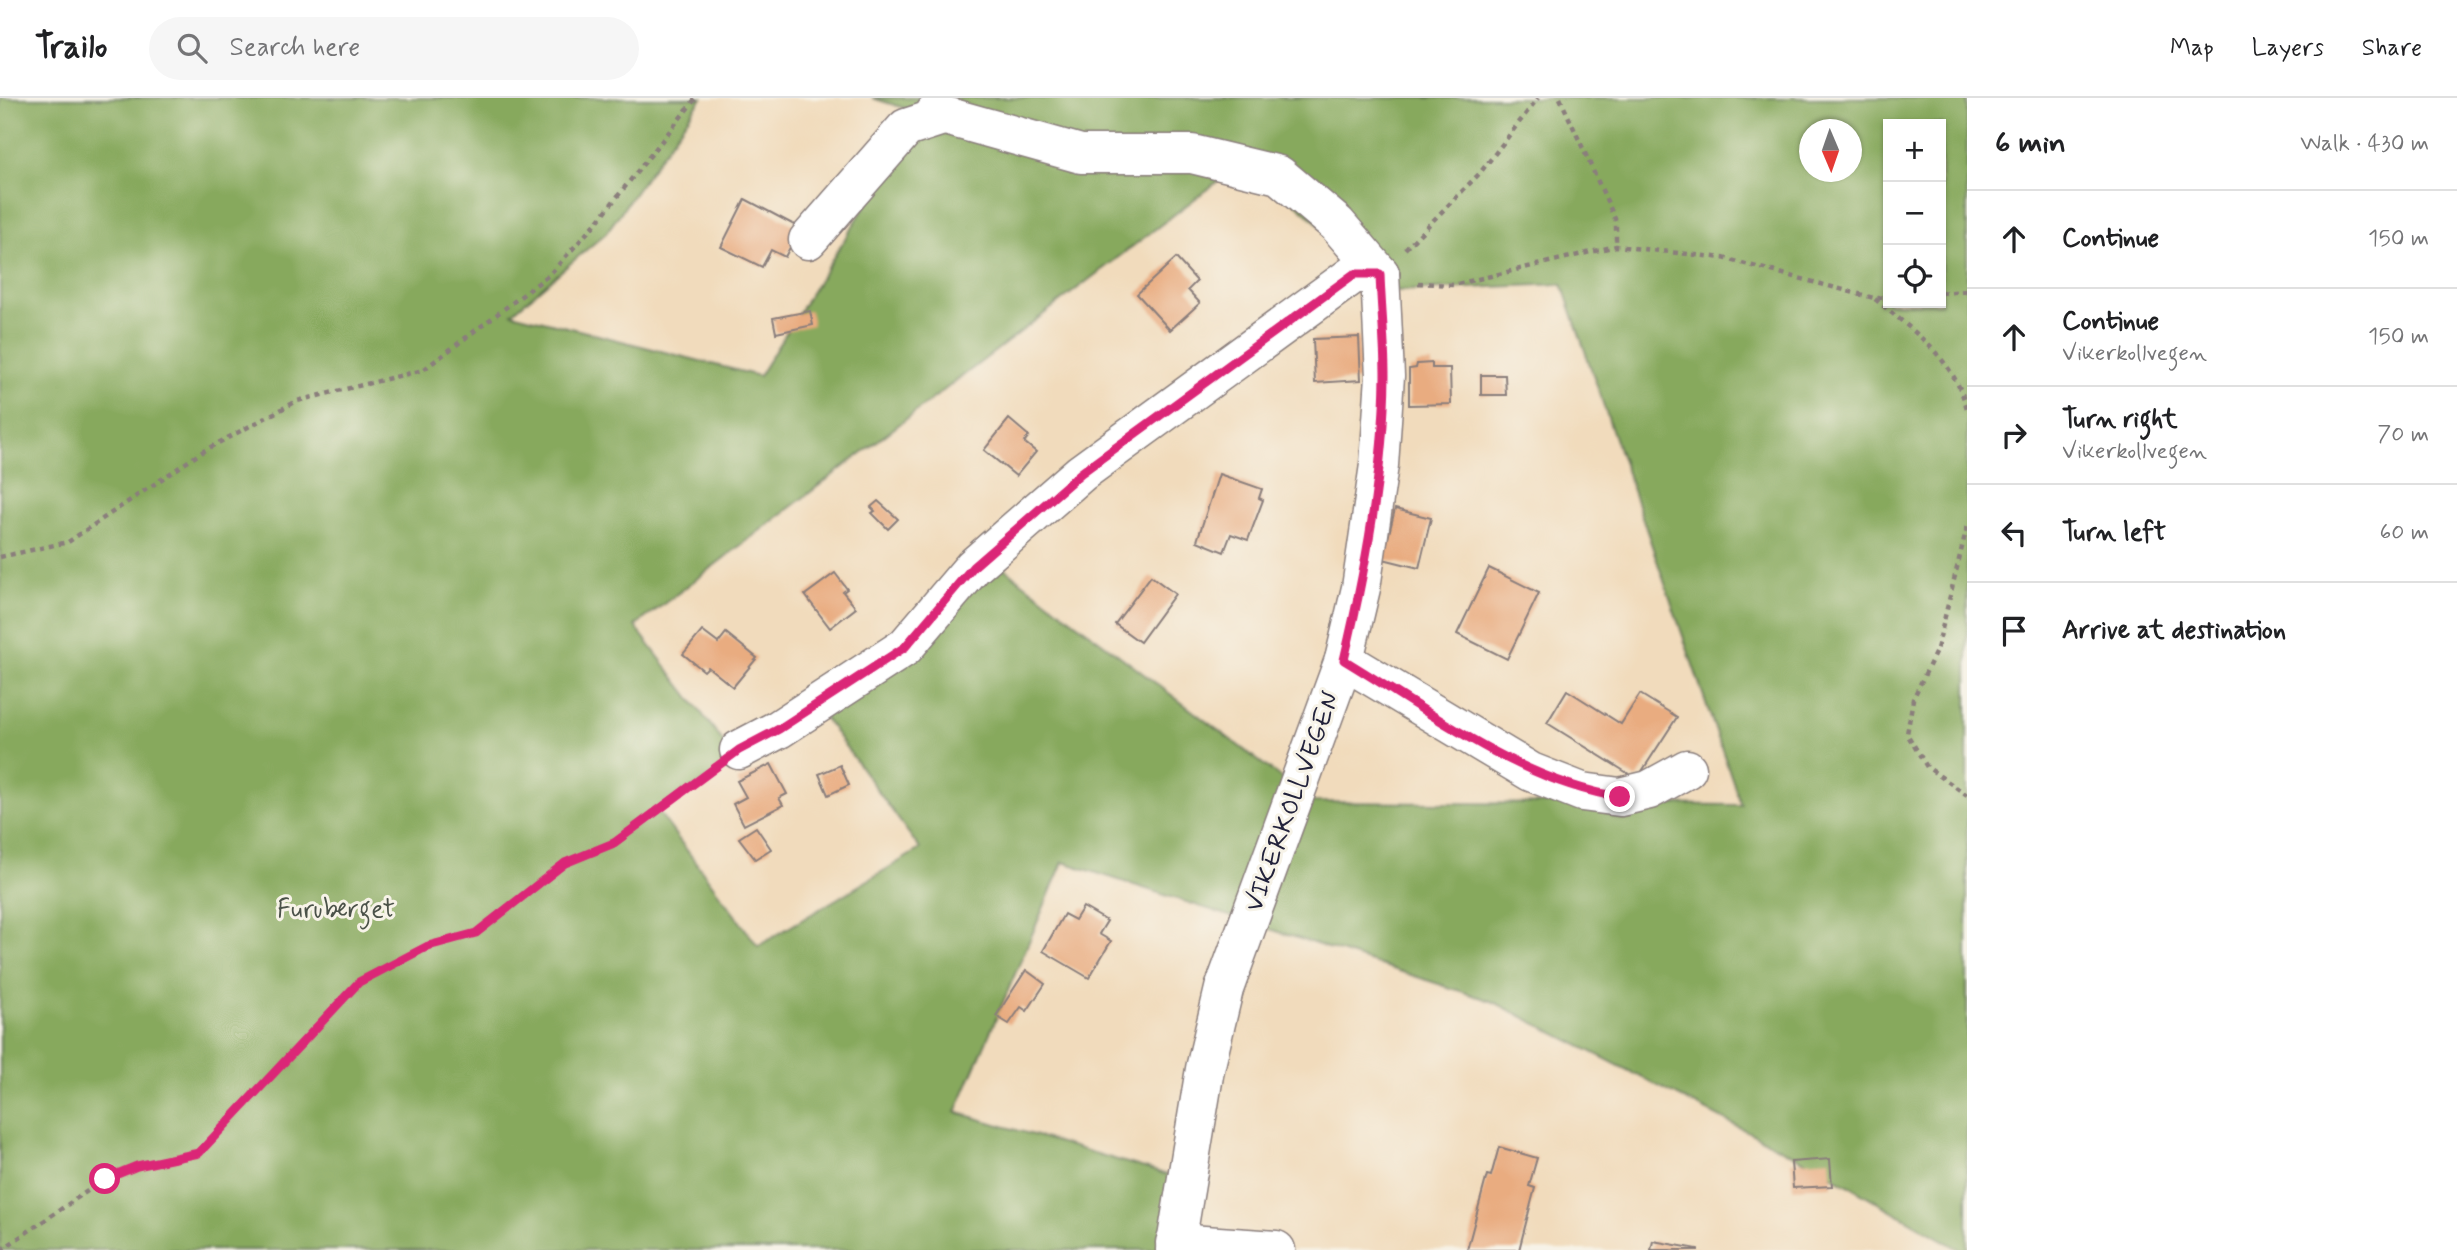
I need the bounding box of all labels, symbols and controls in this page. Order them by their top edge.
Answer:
search box [149,17,639,80]
text: Trailo [35,26,107,70]
icon: search [173,29,211,67]
text: Search here [229,31,360,65]
text: Map [2170,33,2214,64]
text: Layers [2252,33,2324,64]
text: Share [2362,33,2422,64]
north arrow [1799,119,1862,182]
map controls [1883,119,1946,308]
button: + [1883,119,1946,182]
text: 6 min [1995,124,2066,163]
text: Walk · 430 m [2300,129,2429,159]
button: − [1883,182,1946,245]
icon: ahead [1995,220,2033,258]
text: Continue [2062,222,2159,256]
text: 150 m [2368,224,2429,254]
button: locate [1883,245,1946,308]
text: Continue [2062,305,2159,339]
icon: ahead [1995,318,2033,356]
text: 150 m [2368,322,2429,352]
text: Vikerkollvegen [2062,339,2207,369]
text: Turn right [2062,403,2178,437]
icon: right [1995,416,2033,454]
text: 70 m [2377,420,2429,450]
text: Vikerkollvegen [2062,437,2207,467]
icon: left [1995,514,2033,552]
text: Turn left [2062,516,2166,550]
text: 60 m [2380,518,2429,548]
icon: arrive [1995,612,2033,650]
text: Arrive at destination [2062,614,2286,648]
street label: VIKERKOLLVEGEN [1237,687,1349,917]
route end [1604,781,1635,812]
park label: Furuberget [277,893,395,930]
route start [89,1163,120,1194]

